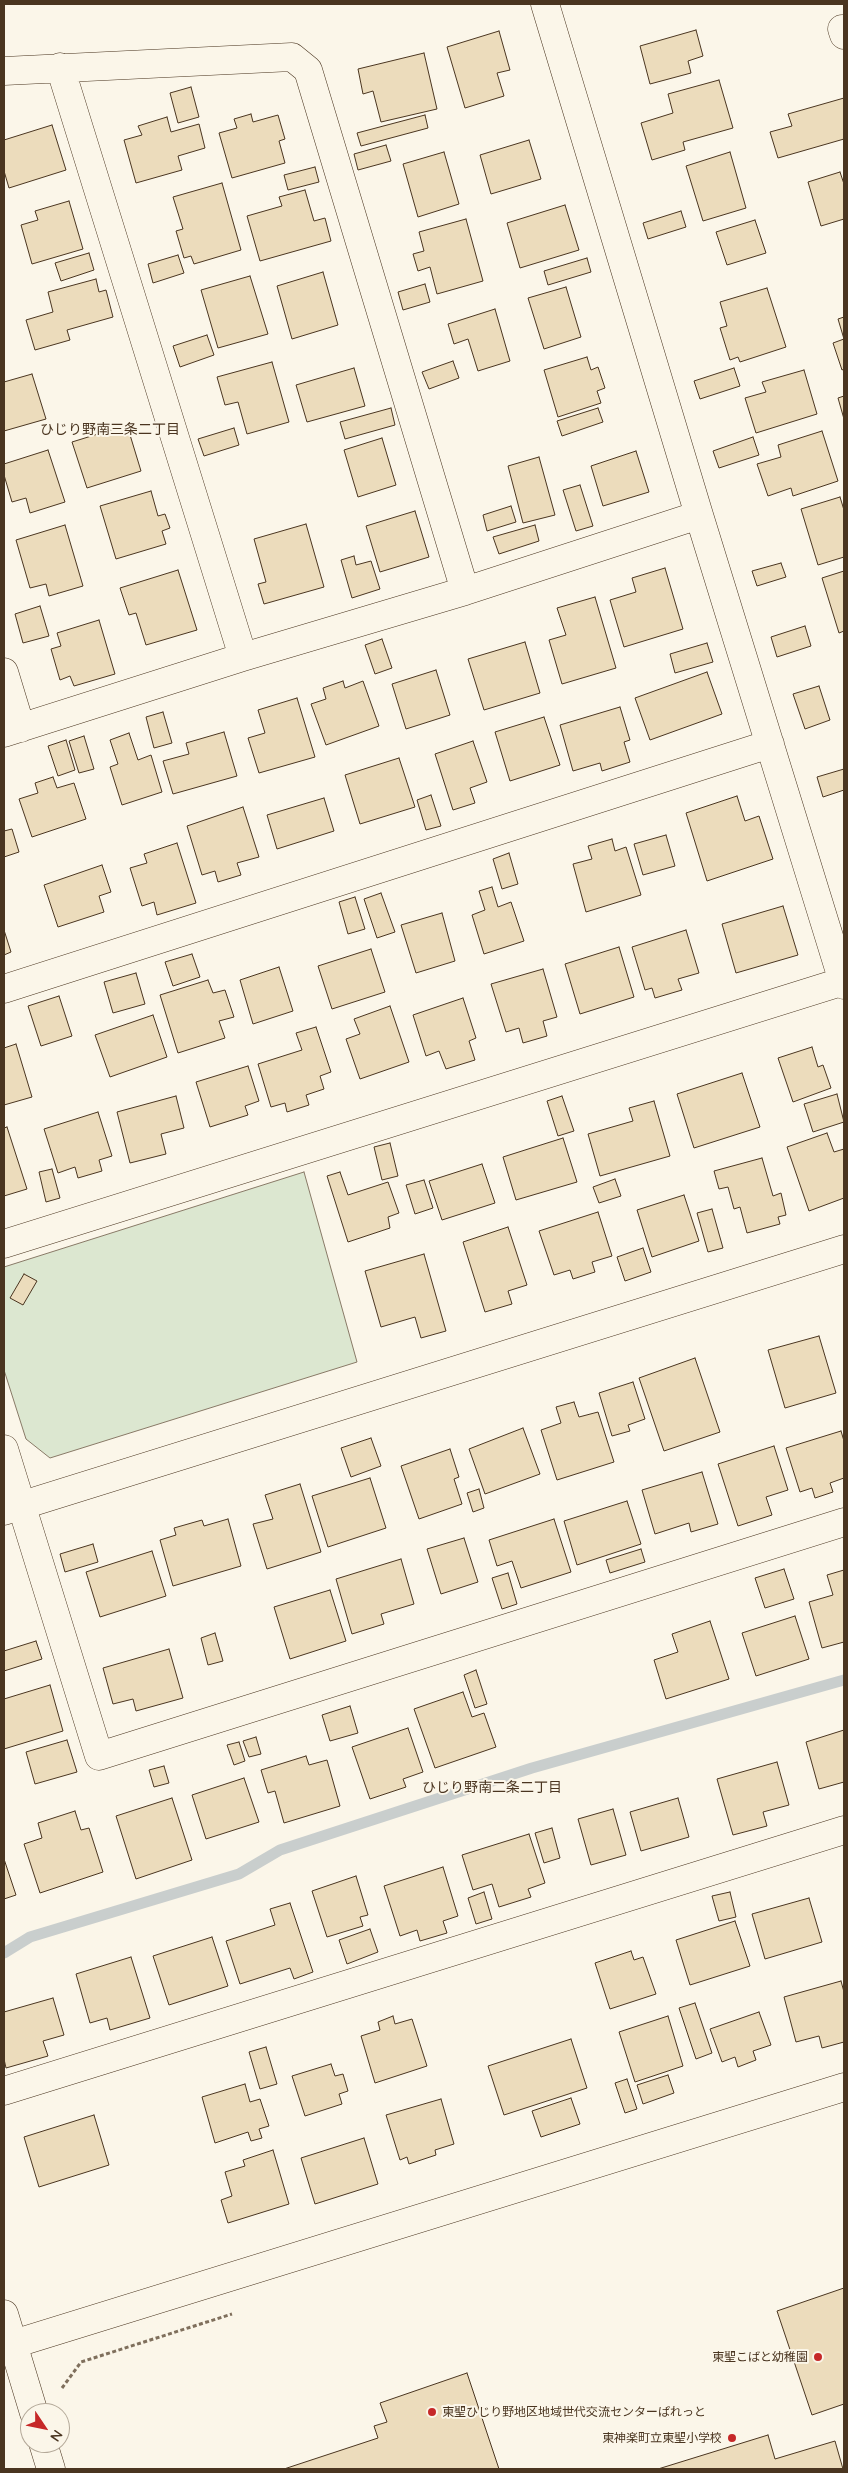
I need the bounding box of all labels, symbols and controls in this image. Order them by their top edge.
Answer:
district label: ひじり野南三条二丁目 [40,422,180,438]
district label: ひじり野南二条二丁目 [422,1780,562,1796]
place label: 東聖こばと幼稚園 [712,2350,808,2364]
marker: 東聖こばと幼稚園 [812,2351,824,2363]
north arrow [20,2403,70,2453]
place label: 東聖ひじり野地区地域世代交流センターぱれっと [442,2405,706,2419]
marker: 東聖ひじり野地区地域世代交流センターぱれっと [426,2406,438,2418]
text: N [46,2427,67,2445]
place label: 東神楽町立東聖小学校 [602,2431,722,2445]
marker: 東神楽町立東聖小学校 [726,2432,738,2444]

